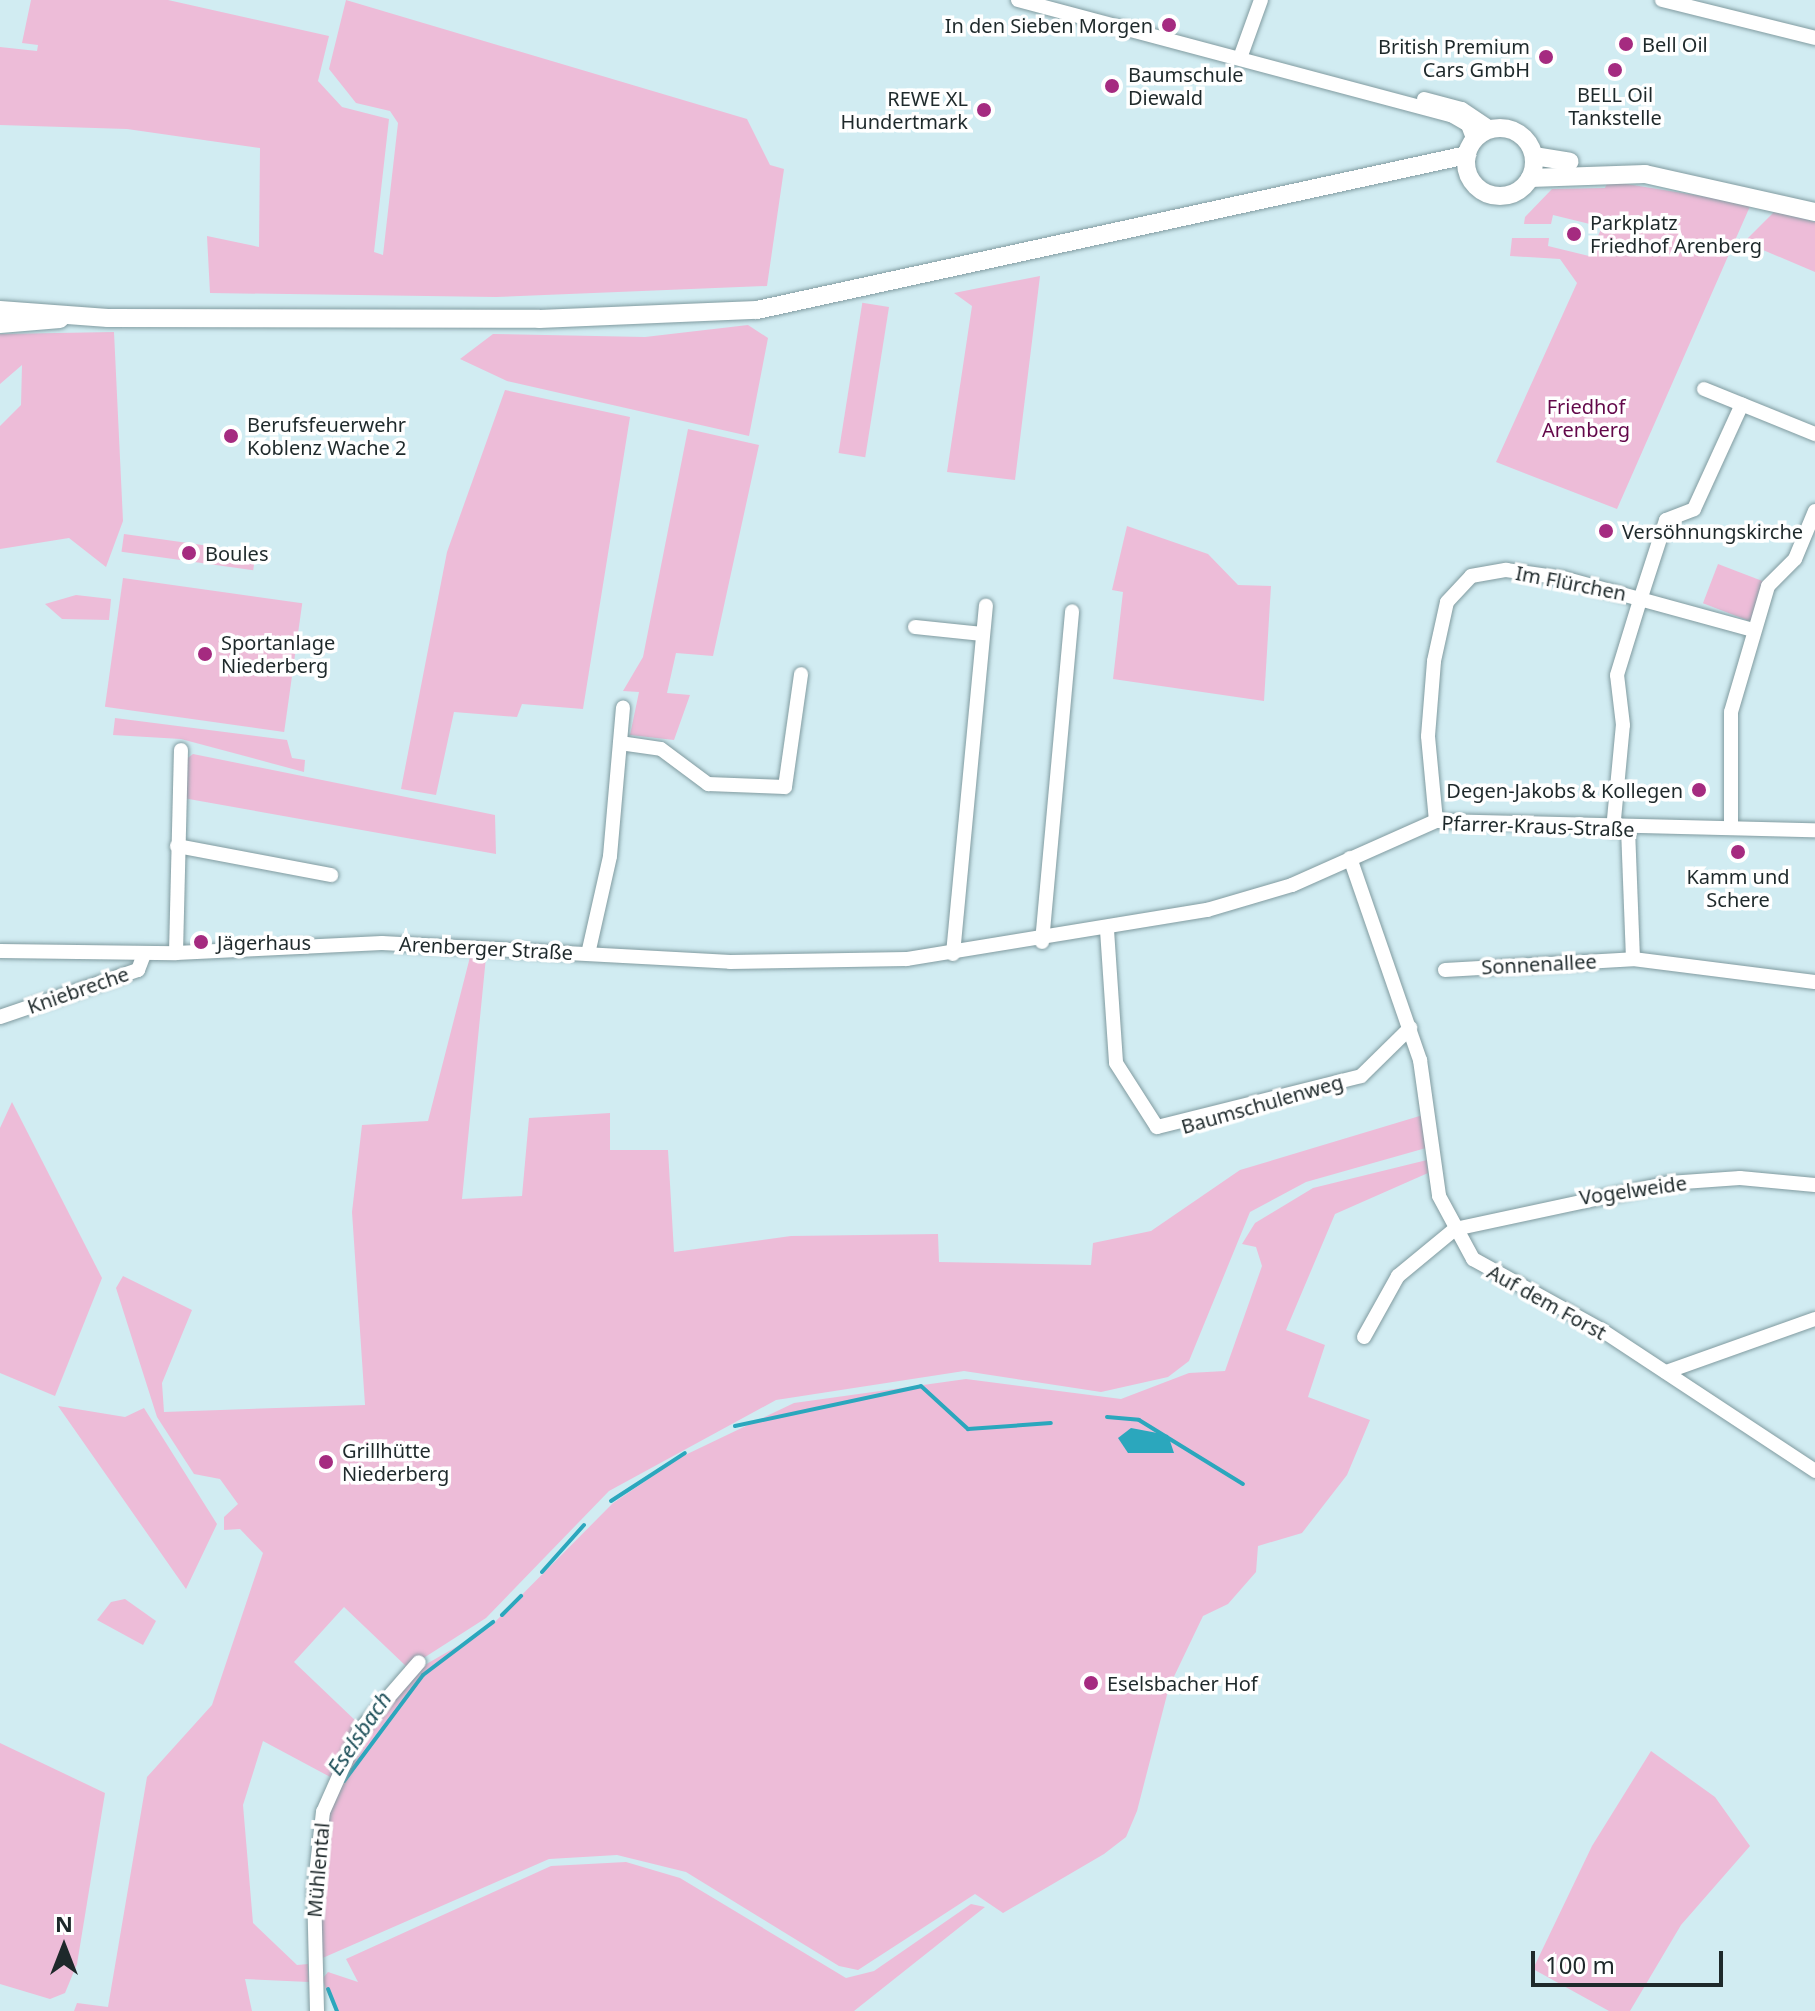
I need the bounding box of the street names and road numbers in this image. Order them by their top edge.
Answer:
street label: Im Flürchen [1514,561,1628,605]
street label: Pfarrer-Kraus-Straße [1441,811,1635,841]
street label: Arenberger Straße [398,931,574,965]
street label: Sonnenallee [1481,949,1597,979]
street label: Kniebreche [24,961,132,1019]
street label: Baumschulenweg [1178,1069,1346,1139]
street label: Vogelweide [1578,1171,1688,1209]
street label: Auf dem Forst [1483,1259,1611,1345]
street label: Mühlental [302,1822,334,1918]

